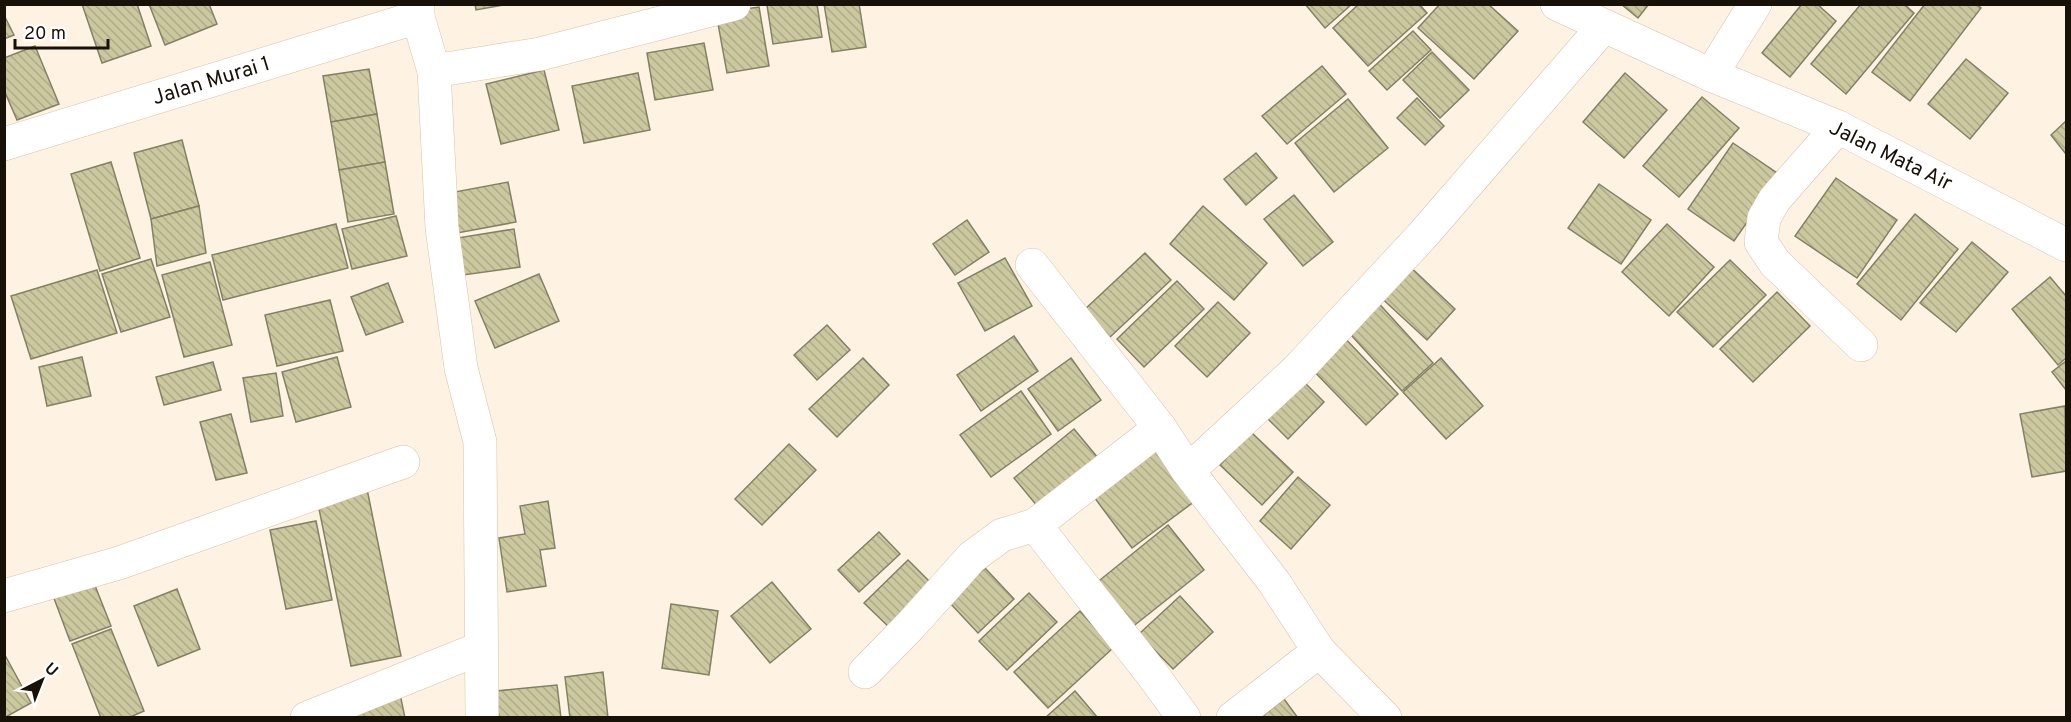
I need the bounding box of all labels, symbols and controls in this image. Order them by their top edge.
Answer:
scale bar [15,12,108,50]
text: 20 m [24,23,66,46]
street label: Jalan Murai 1 [149,51,274,112]
street label: Jalan Mata Air [1824,115,1956,198]
north arrow [12,650,72,710]
text: U [40,659,62,682]

